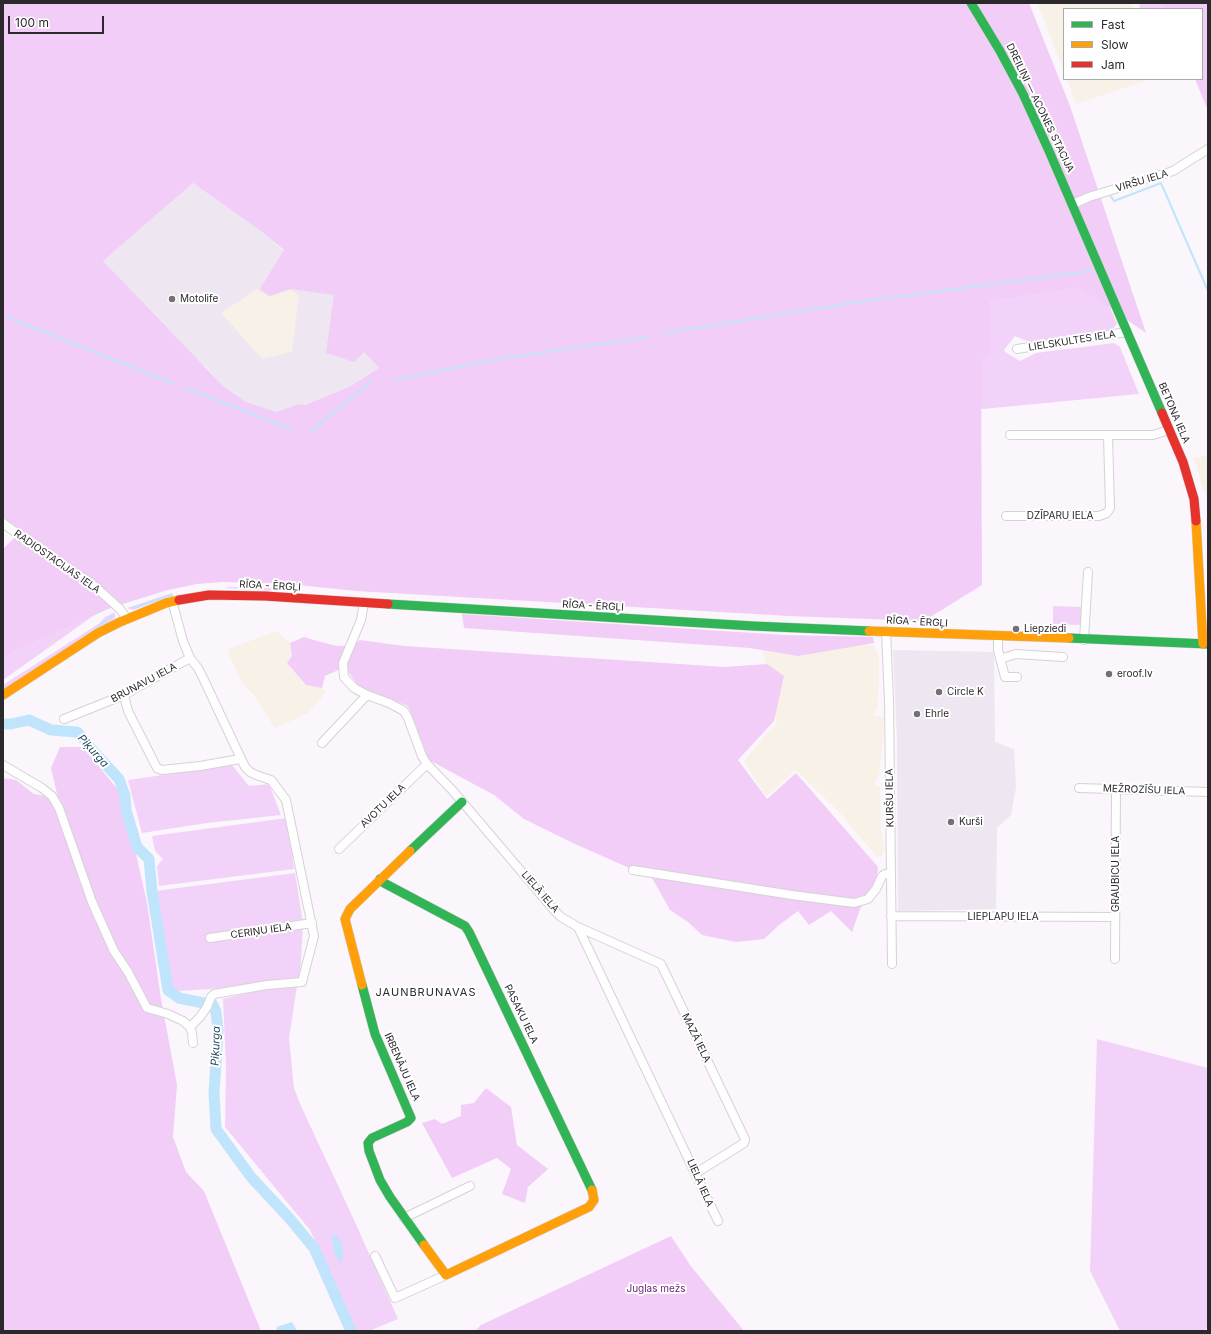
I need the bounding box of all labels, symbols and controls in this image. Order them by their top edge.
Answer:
scale bar [10,8,106,34]
legend [1063,8,1203,80]
text: 100 m [15,15,49,30]
text: Fast [1101,17,1125,32]
text: Slow [1101,37,1128,52]
street label: DREILIŅI — ACONES STACIJA [1004,42,1076,174]
text: Jam [1101,57,1125,72]
street label: VIRŠU IELA [1114,167,1170,195]
place label: Motolife [180,293,218,305]
marker: Motolife [167,294,177,304]
street label: LIELSKULTES IELA [1027,328,1117,354]
street label: BETONA IELA [1156,381,1192,445]
street label: DZĪPARU IELA [1027,510,1093,522]
street label: RADIOSTACIJAS IELA [12,528,102,596]
street label: RĪGA - ĒRGĻI [239,578,301,594]
street label: RĪGA - ĒRGĻI [562,598,624,614]
street label: RĪGA - ĒRGĻI [886,614,948,630]
place label: Liepziedi [1024,623,1066,635]
marker: Liepziedi [1011,624,1021,634]
street label: BRUNAVU IELA [109,661,179,705]
place label: eroof.lv [1117,668,1153,680]
marker: eroof.lv [1104,669,1114,679]
place label: Circle K [947,686,984,698]
marker: Circle K [934,687,944,697]
place label: Ehrle [925,708,949,720]
marker: Ehrle [912,709,922,719]
water label: Piķurga [75,732,111,770]
street label: KURŠU IELA [883,769,897,827]
street label: AVOTU IELA [358,782,408,830]
street label: MEŽROZĪŠU IELA [1103,783,1185,797]
place label: Kurši [959,816,983,828]
marker: Kurši [946,817,956,827]
street label: GRAUBICU IELA [1110,836,1122,912]
street label: LIELĀ IELA [519,869,561,915]
street label: LIEPLAPU IELA [967,911,1039,923]
street label: CERIŅU IELA [230,921,292,941]
street label: PASAKU IELA [502,983,540,1045]
district label: JAUNBRUNAVAS [376,986,476,1000]
street label: MAZĀ IELA [679,1011,713,1065]
water label: Piķurga [209,1026,223,1066]
street label: IRBENĀJU IELA [382,1031,422,1103]
street label: LIELĀ IELA [684,1157,716,1209]
park label: Juglas mežs [626,1283,686,1295]

